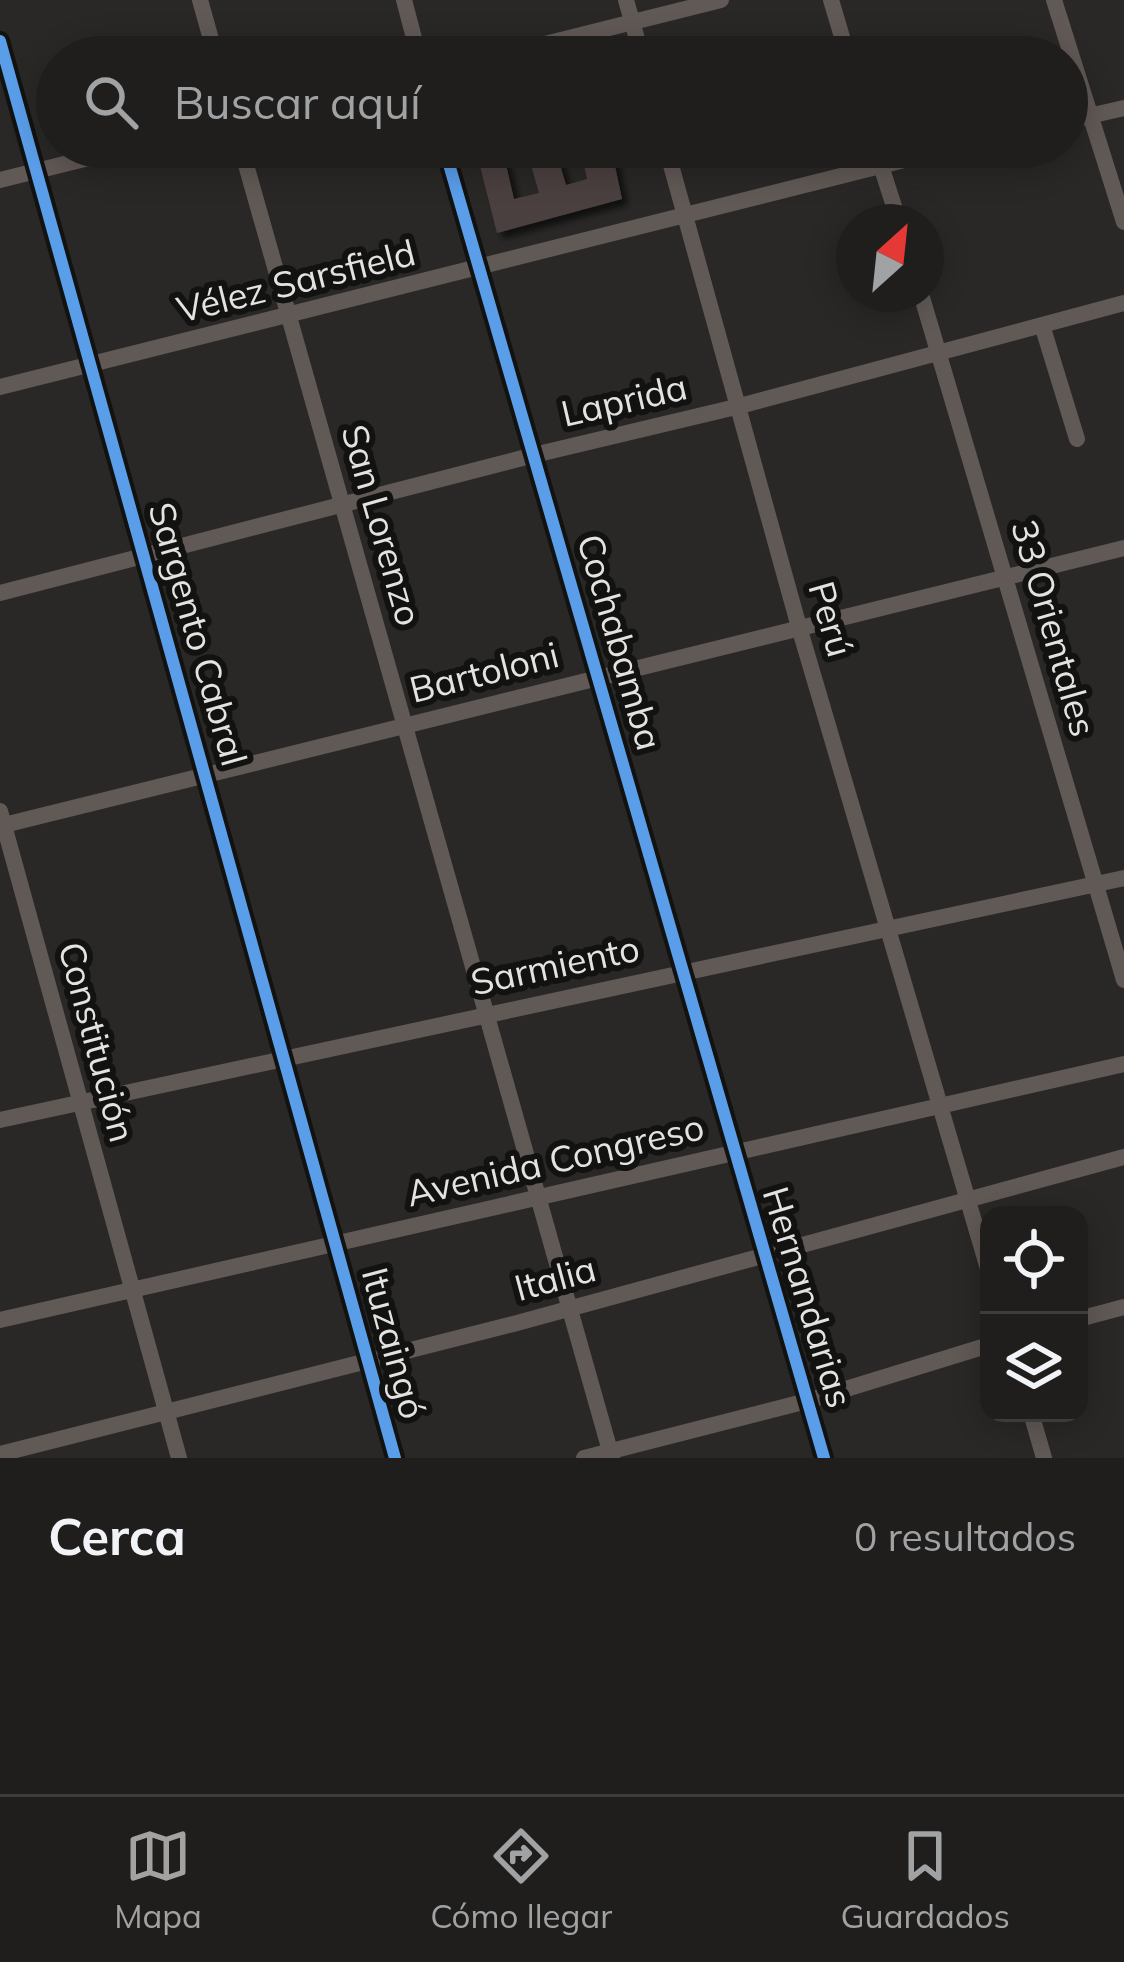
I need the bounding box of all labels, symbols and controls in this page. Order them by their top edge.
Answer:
search box [36,36,1088,168]
icon: search [78,69,144,135]
text: Buscar aquí [174,74,421,130]
north arrow [836,204,944,312]
street label: Vélez Sarsfield [172,229,420,332]
street label: Laprida [557,363,691,436]
street label: San Lorenzo [332,419,433,631]
street label: Sargento Cabral [139,497,258,771]
street label: 33 Orientales [1002,515,1107,741]
street label: Cochabamba [568,529,673,755]
street label: Perú [799,576,864,662]
street label: Bartoloni [405,631,563,712]
street label: Sarmiento [467,925,643,1004]
street label: Constitución [49,937,146,1147]
street label: Avenida Congreso [402,1103,708,1216]
street label: Hernandarias [754,1181,863,1413]
map controls [980,1206,1088,1422]
button: locate [980,1206,1088,1314]
street label: Italia [509,1245,600,1310]
street label: Ituzaingó [353,1262,436,1423]
button: layers [980,1314,1088,1422]
text: Cerca [48,1504,186,1568]
text: 0 resultados [854,1512,1076,1561]
tab: Mapa [114,1823,202,1936]
tab: Cómo llegar [430,1823,612,1936]
tab: Guardados [840,1823,1010,1936]

